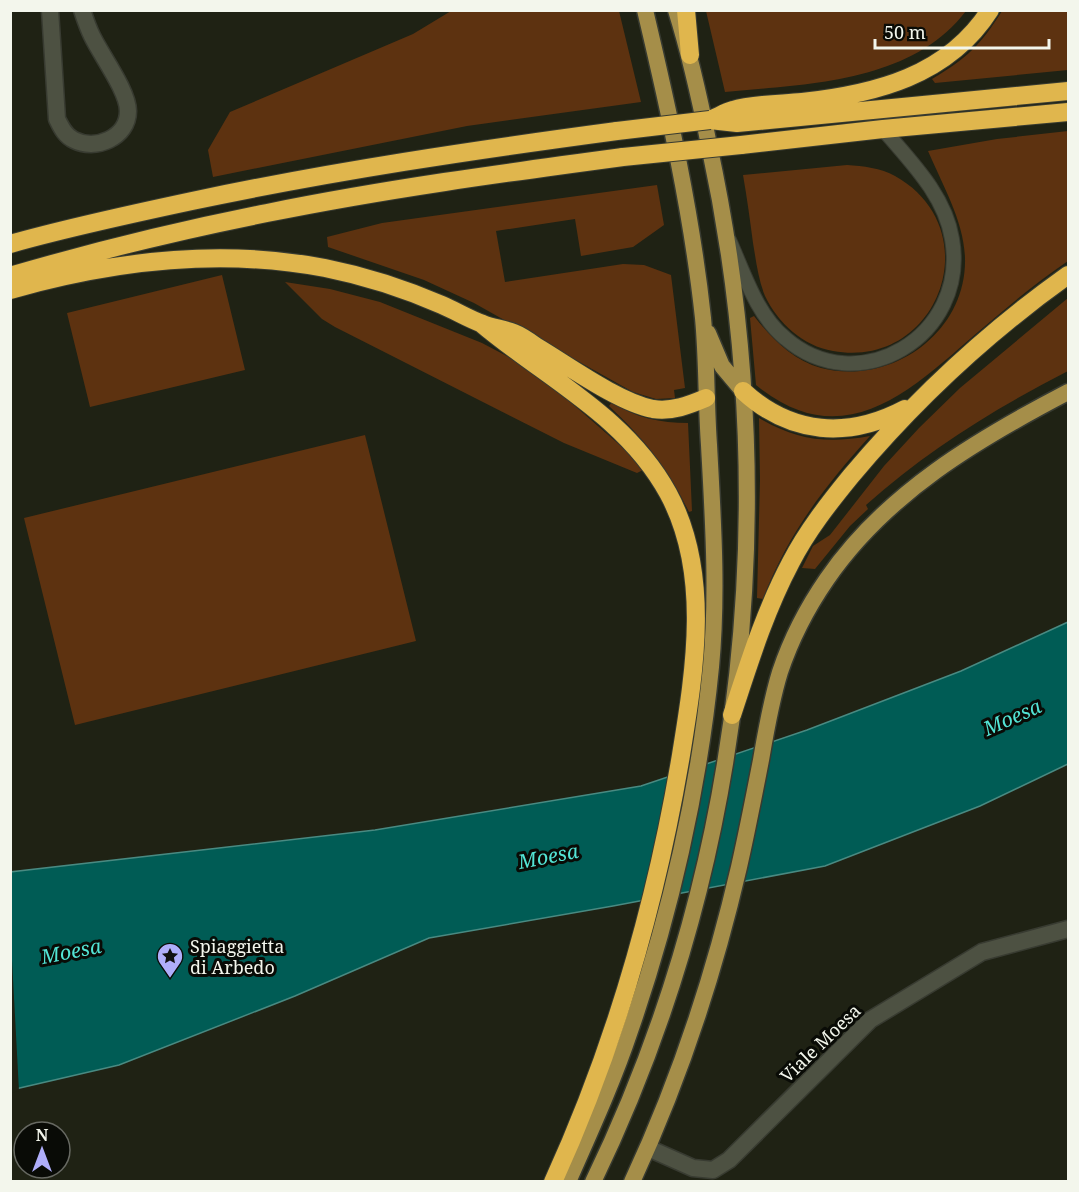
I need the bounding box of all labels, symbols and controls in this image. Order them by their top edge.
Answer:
scale bar [875,12,1049,50]
text: 50 m [884,20,926,44]
water label: Moesa [978,692,1046,742]
water label: Moesa [515,837,581,875]
water label: Moesa [38,932,104,970]
place label: Spiaggietta di Arbedo [190,934,284,979]
place icon: Spiaggietta di Arbedo [155,941,185,979]
street label: Viale Moesa [775,999,865,1087]
north arrow [12,1120,72,1180]
text: N [36,1124,49,1146]

